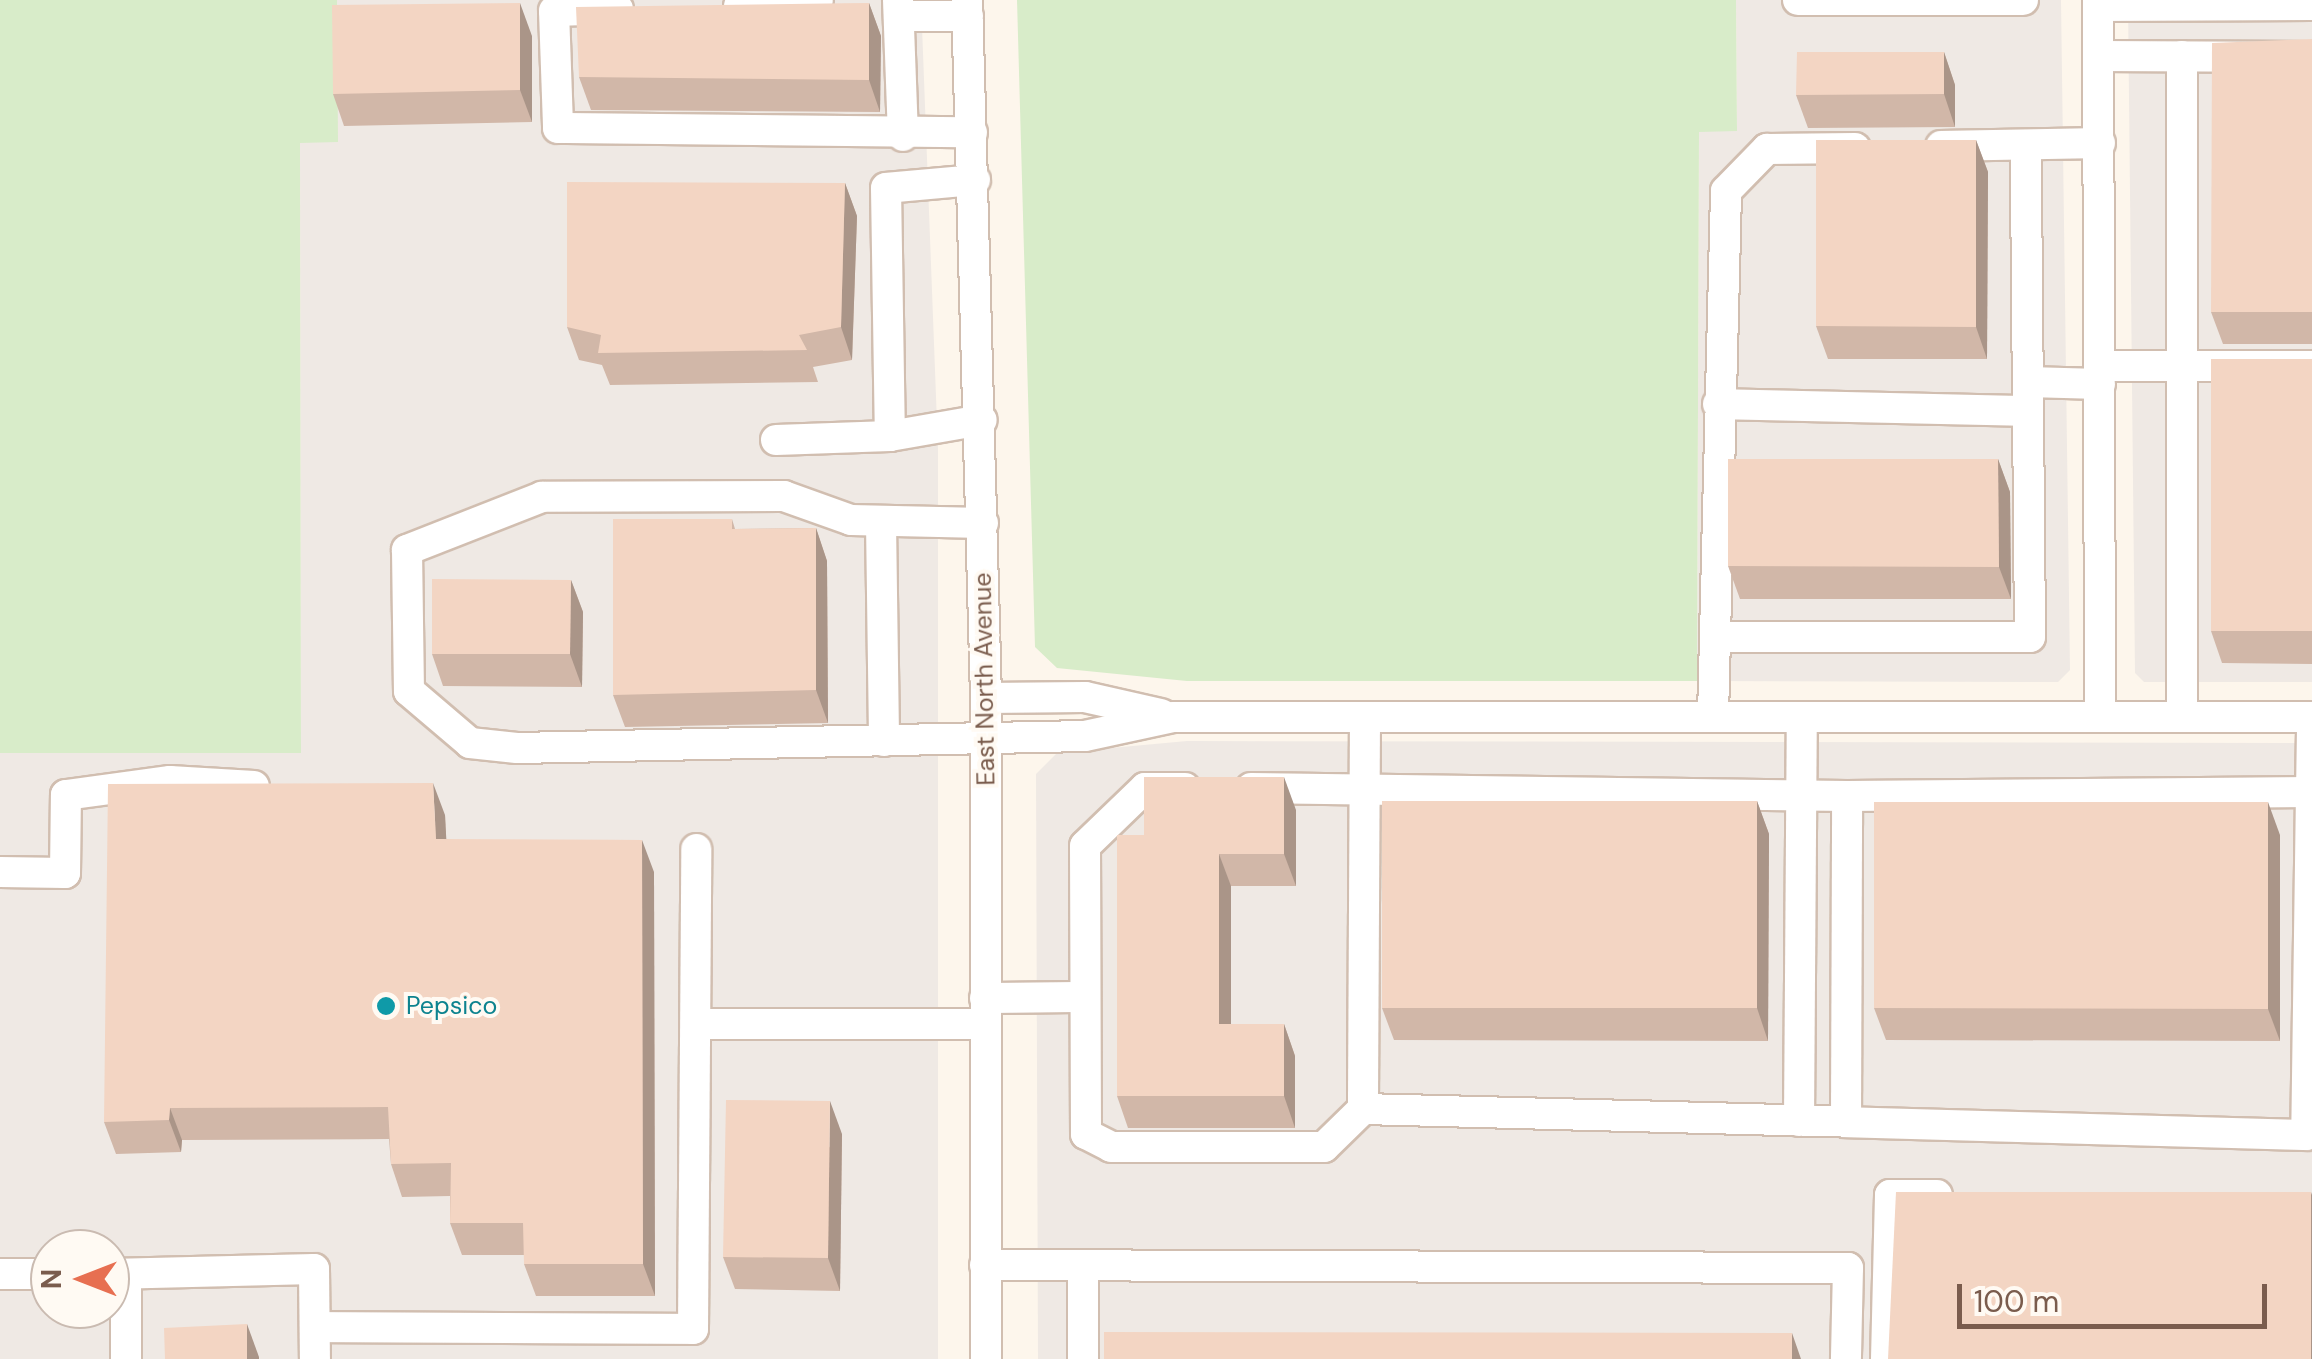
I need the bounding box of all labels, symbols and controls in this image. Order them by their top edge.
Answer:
street label: East North Avenue [968,572,1002,786]
place label: Pepsico [406,991,497,1021]
marker: Pepsico [375,995,397,1017]
north arrow [30,1229,130,1329]
scale bar [1962,1264,2272,1326]
text: N [33,1269,70,1289]
text: 100 m [1974,1282,2059,1321]

